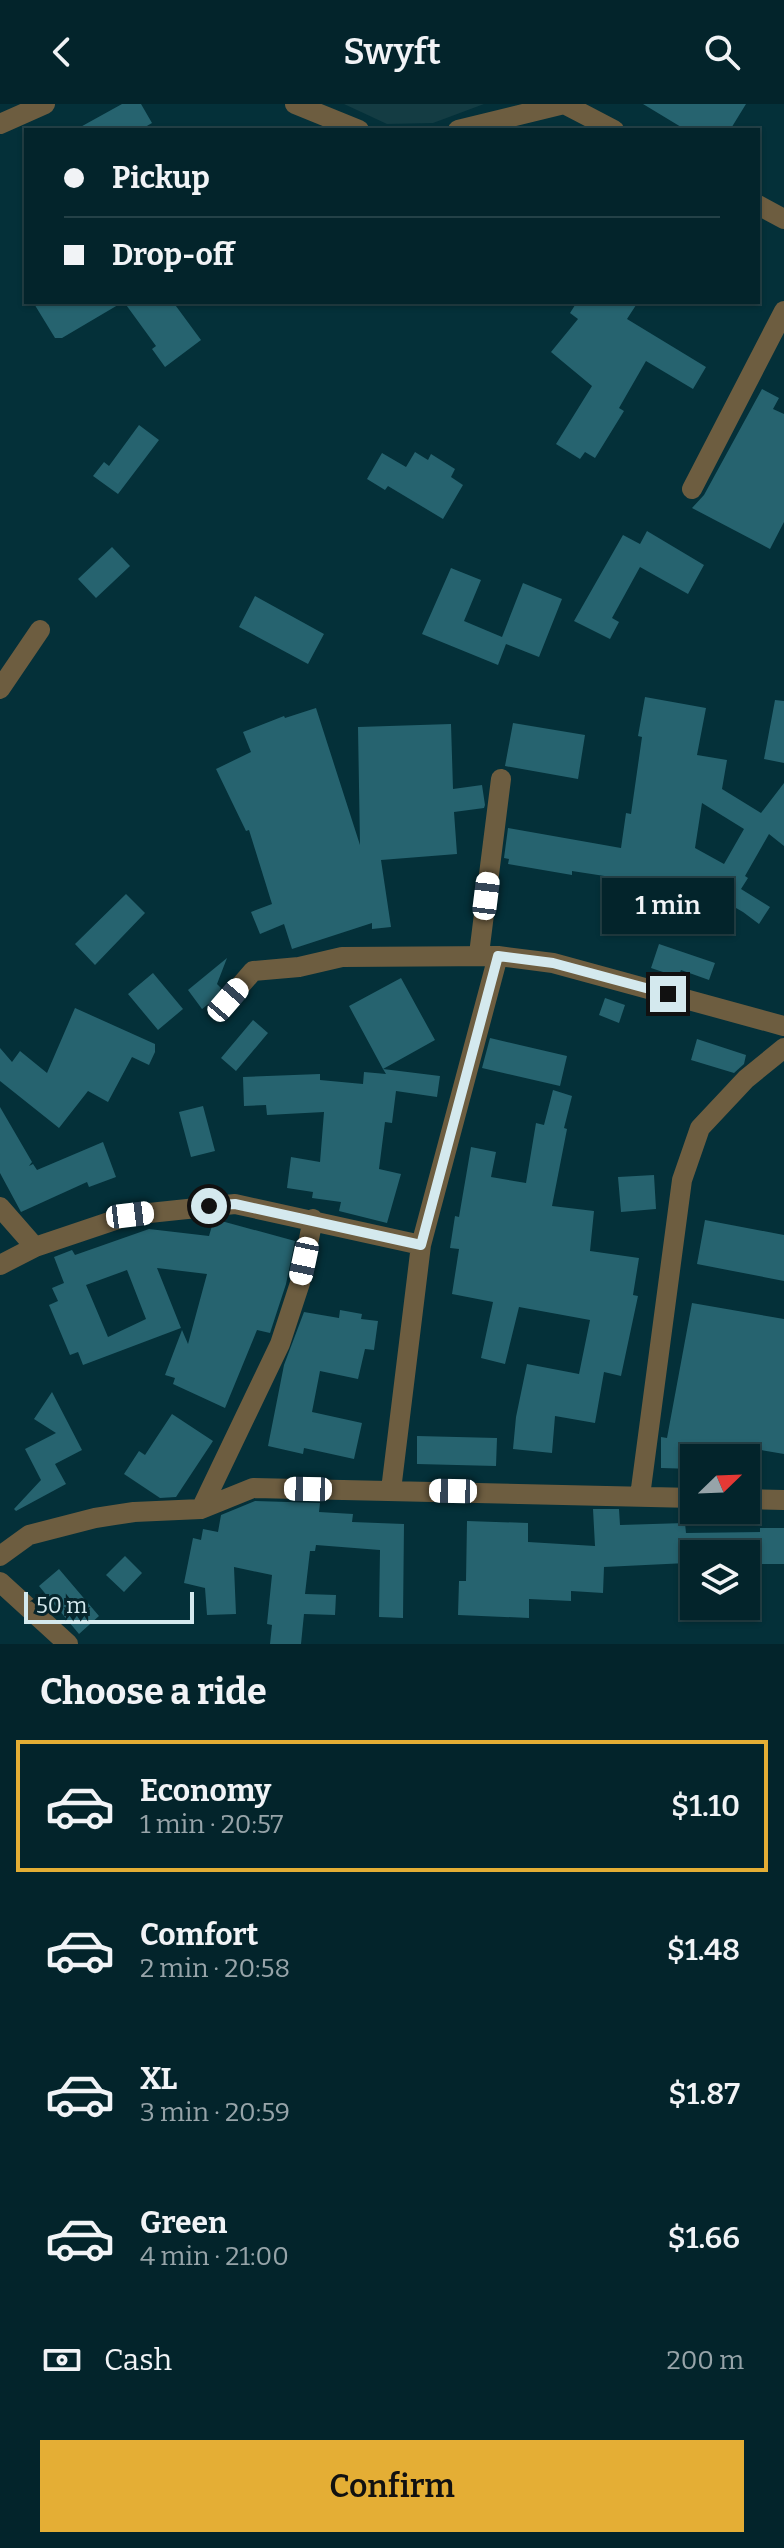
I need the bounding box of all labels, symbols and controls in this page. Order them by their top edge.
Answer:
icon: back [40,30,84,74]
text: Swyft [343,30,441,74]
icon: search [700,30,744,74]
text: Pickup [112,160,210,196]
text: Drop-off [112,237,234,273]
car [471,871,501,921]
callout: 1 min [602,878,734,934]
text: 1 min [635,890,701,921]
car [203,974,253,1026]
route end [650,976,686,1012]
route start [191,1188,227,1224]
car [105,1200,155,1230]
car [287,1235,321,1287]
north arrow [680,1444,760,1524]
map controls [680,1444,760,1620]
car [284,1477,332,1501]
car [429,1479,477,1503]
button: layers [680,1540,760,1620]
scale bar [24,1588,194,1624]
text: 50 m [36,1592,87,1619]
text: Choose a ride [40,1670,267,1714]
icon: car [44,1770,116,1842]
text: Economy [140,1773,271,1809]
text: $1.10 [671,1788,740,1824]
text: 1 min · 20:57 [140,1809,283,1840]
icon: car [44,1914,116,1986]
text: Comfort [140,1917,258,1953]
text: $1.48 [667,1932,740,1968]
text: 2 min · 20:58 [140,1953,290,1984]
icon: car [44,2058,116,2130]
text: XL [140,2061,177,2097]
text: $1.87 [668,2076,740,2112]
text: 3 min · 20:59 [140,2097,290,2128]
icon: car [44,2202,116,2274]
text: Green [140,2205,227,2241]
text: $1.66 [667,2220,740,2256]
text: 4 min · 21:00 [140,2241,289,2272]
icon: cash [40,2338,84,2382]
text: Cash [104,2342,172,2378]
text: 200 m [667,2345,744,2376]
button: Confirm [40,2440,744,2532]

